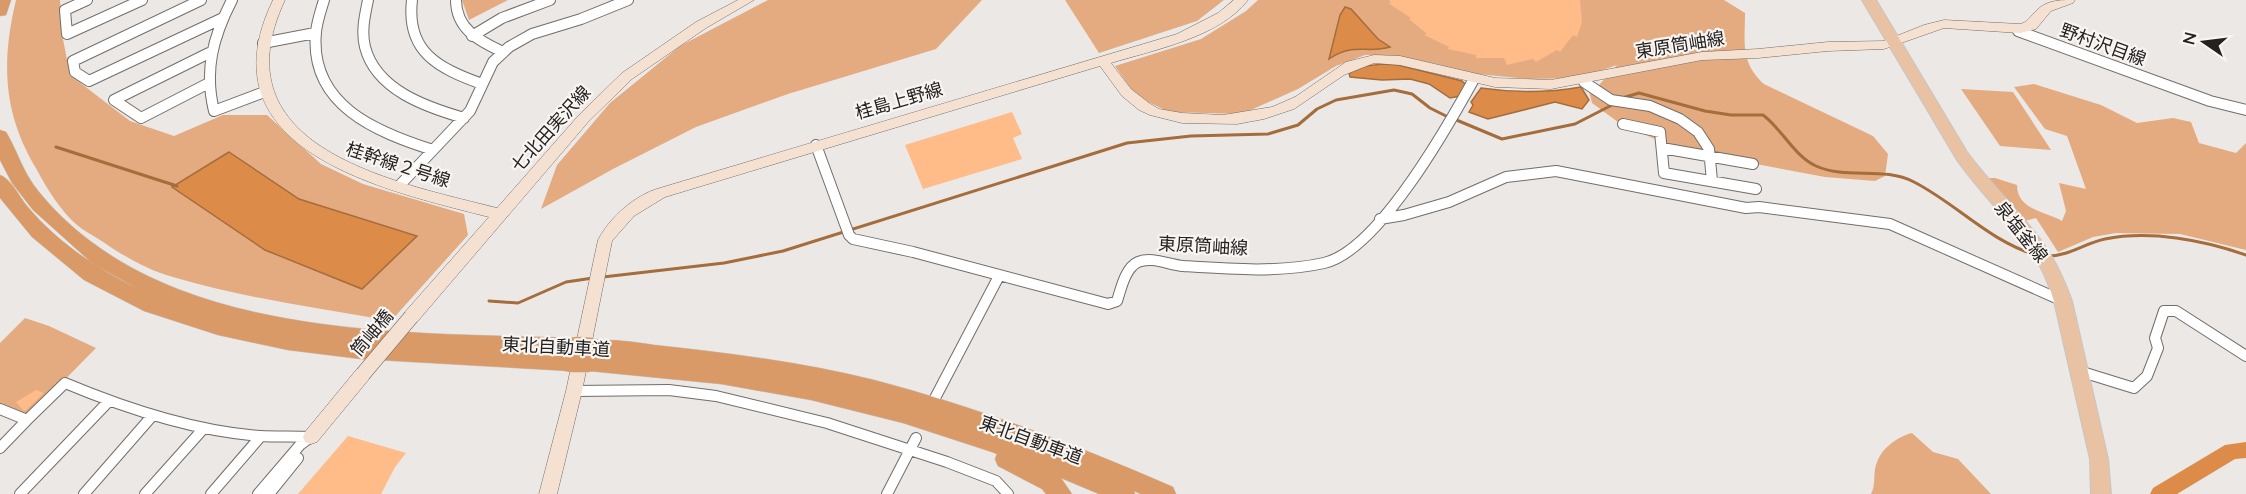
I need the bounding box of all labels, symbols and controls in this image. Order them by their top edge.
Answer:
north arrow [2174,12,2234,72]
street label: 野村沢目線 [2057,18,2149,70]
street label: 東原筒岫線 [1634,26,1726,62]
text: N [2178,30,2200,47]
street label: 桂島上野線 [852,77,945,123]
street label: 七北田実沢線 [506,81,595,176]
street label: 桂幹線２号線 [344,137,453,191]
street label: 泉塩釜線 [1991,196,2053,266]
street label: 東原筒岫線 [1158,232,1249,258]
street label: 筒岫橋 [345,305,397,360]
street label: 東北自動車道 [502,332,611,360]
street label: 東北自動車道 [977,410,1086,468]

